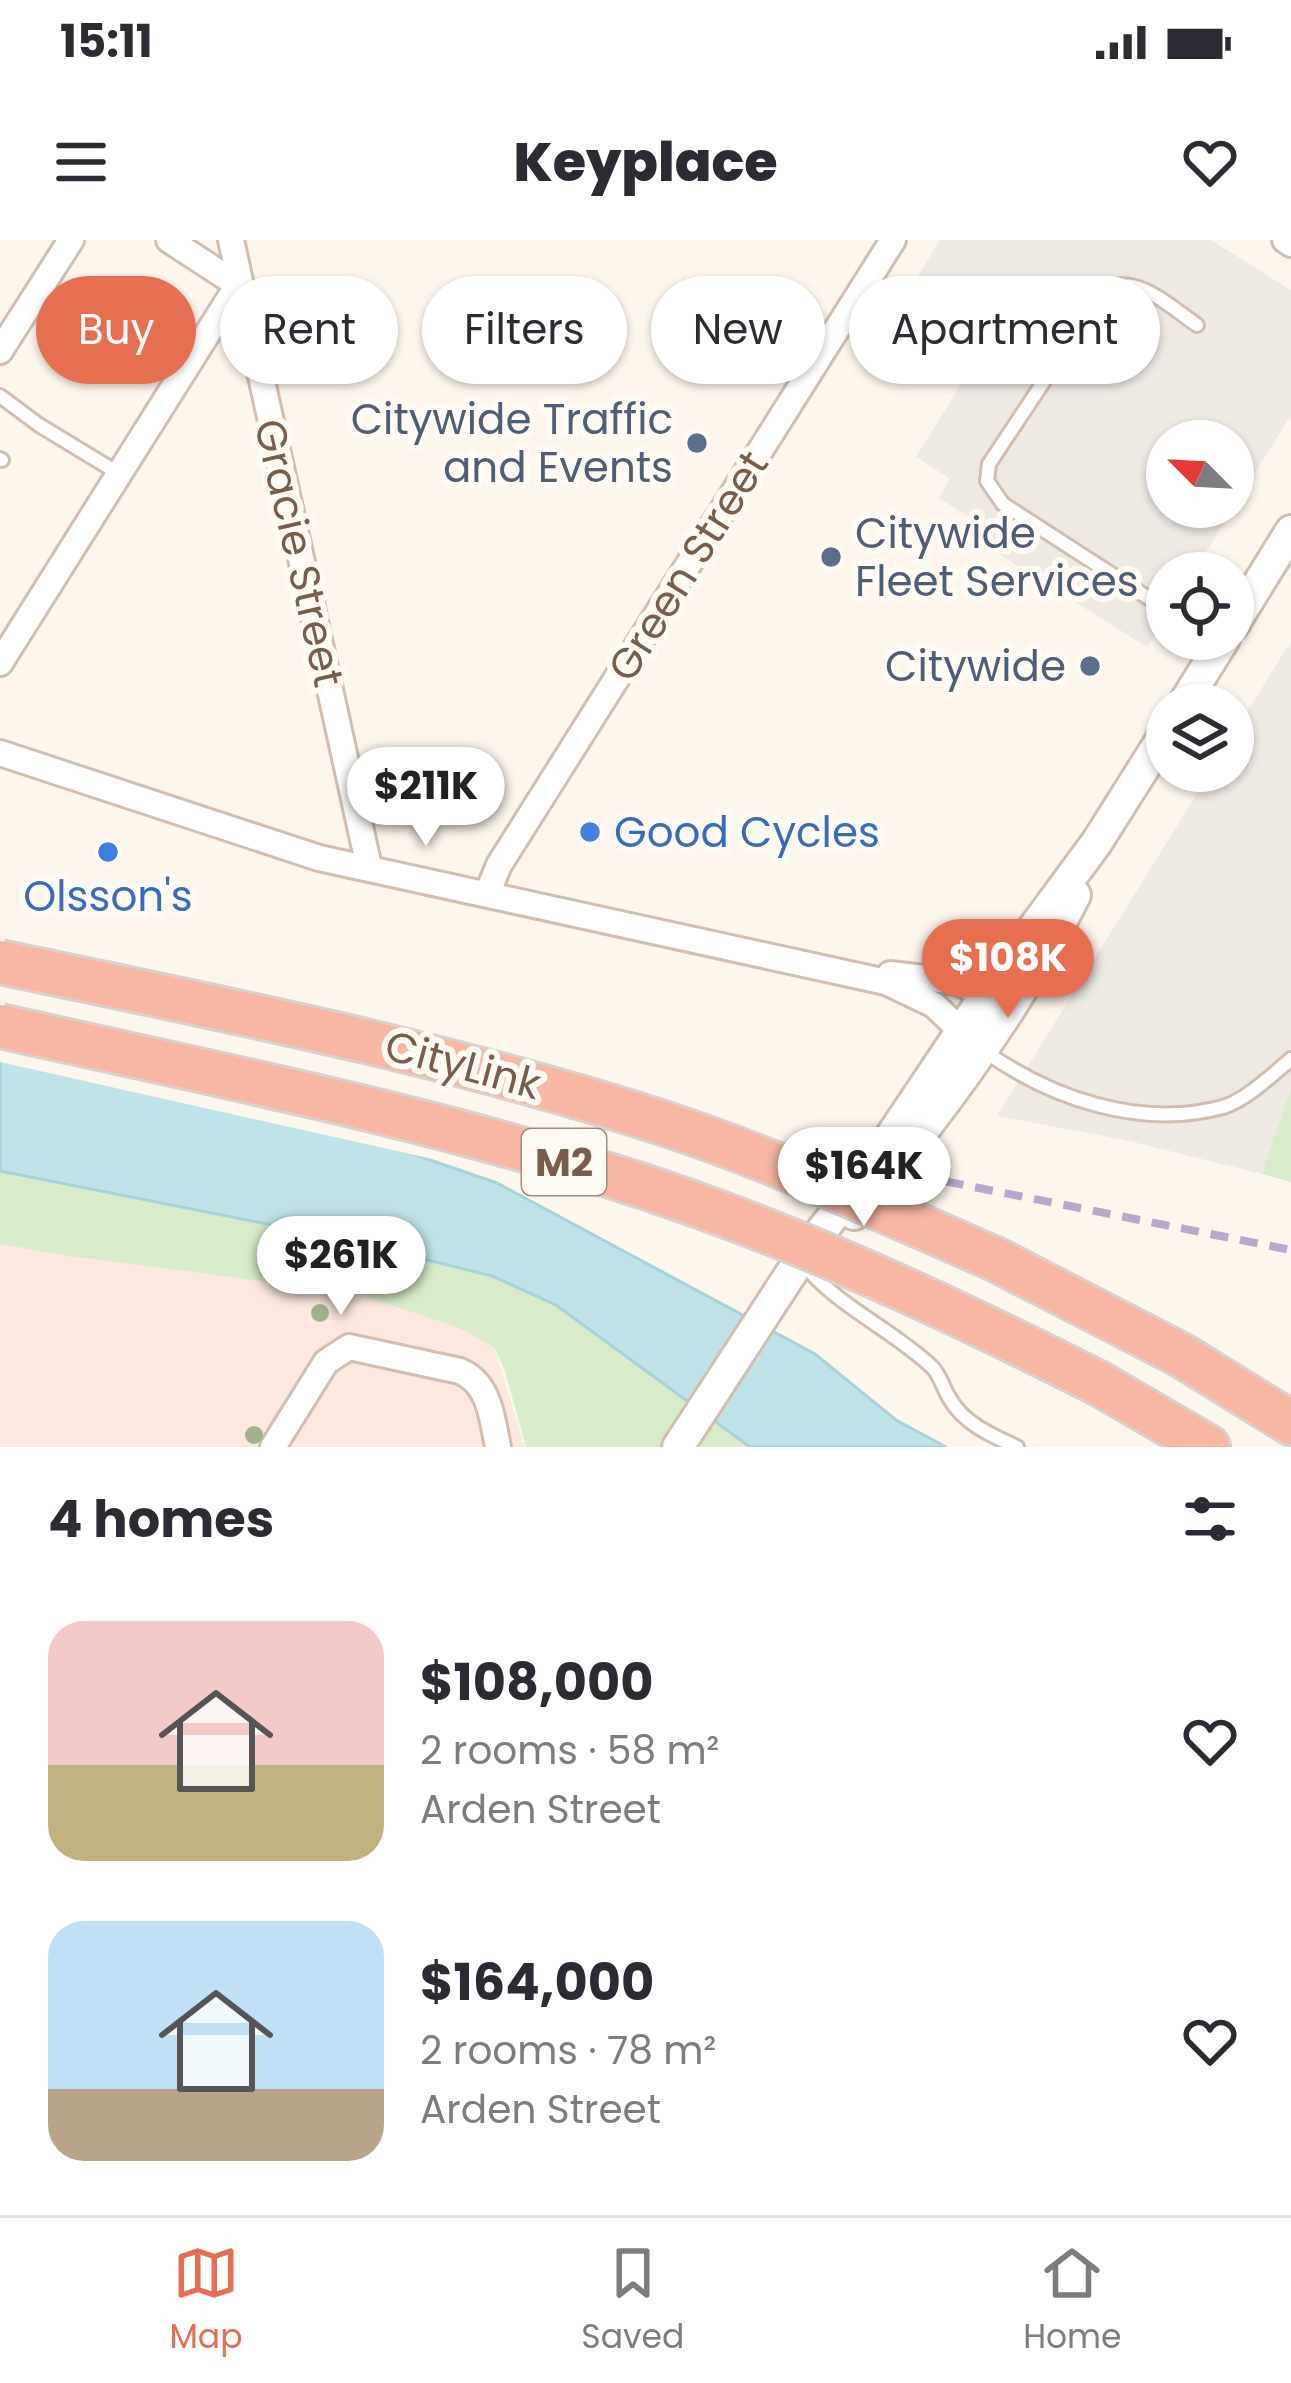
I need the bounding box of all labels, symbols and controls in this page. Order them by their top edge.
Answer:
text: 15:11 [60,10,153,73]
text: Keyplace [514,124,777,200]
icon: menu [48,129,114,195]
icon: heart [1177,129,1243,195]
chip: Buy [36,276,196,384]
chip: Rent [220,276,398,384]
chip: Filters [422,276,627,384]
chip: New [651,276,825,384]
chip: Apartment [849,276,1160,384]
place label: Citywide Traffic and Events [351,390,673,497]
street label: Gracie Street [240,413,358,693]
north arrow [1146,420,1254,528]
map controls [1146,420,1254,792]
marker: Citywide Traffic and Events [684,430,710,456]
street label: Green Street [594,439,782,693]
place label: Citywide Fleet Services [855,504,1139,611]
marker: Citywide Fleet Services [818,544,844,570]
button: locate [1146,552,1254,660]
place label: Citywide [885,637,1066,696]
marker: Citywide [1077,653,1103,679]
button: layers [1146,684,1254,792]
pin: $211K [342,747,510,849]
text: $211K [374,758,478,813]
place label: Good Cycles [614,803,880,862]
marker: Good Cycles [577,819,603,845]
marker: Olsson's [95,839,121,865]
place label: Olsson's [23,867,193,926]
pin: $108K [924,919,1092,1021]
text: $108K [949,930,1067,985]
street label: CityLink [379,1016,548,1114]
pin: $164K [780,1127,948,1229]
road number: M2 [522,1129,606,1195]
text: $164K [805,1138,923,1193]
pin: $261K [257,1216,425,1318]
text: $261K [284,1227,398,1282]
text: 4 homes [48,1483,274,1555]
icon: filters [1177,1486,1243,1552]
text: $108,000 [420,1646,653,1718]
icon: home [144,1669,288,1813]
icon: heart [1177,1708,1243,1774]
text: 2 rooms · 58 m² [420,1723,719,1778]
text: Arden Street [420,1782,661,1837]
text: $164,000 [420,1946,654,2018]
icon: home [144,1969,288,2113]
icon: heart [1177,2008,1243,2074]
text: 2 rooms · 78 m² [420,2023,716,2078]
text: Arden Street [420,2082,661,2137]
tab: Map [169,2240,242,2362]
tab: Saved [581,2240,684,2362]
tab: Home [1023,2240,1122,2362]

